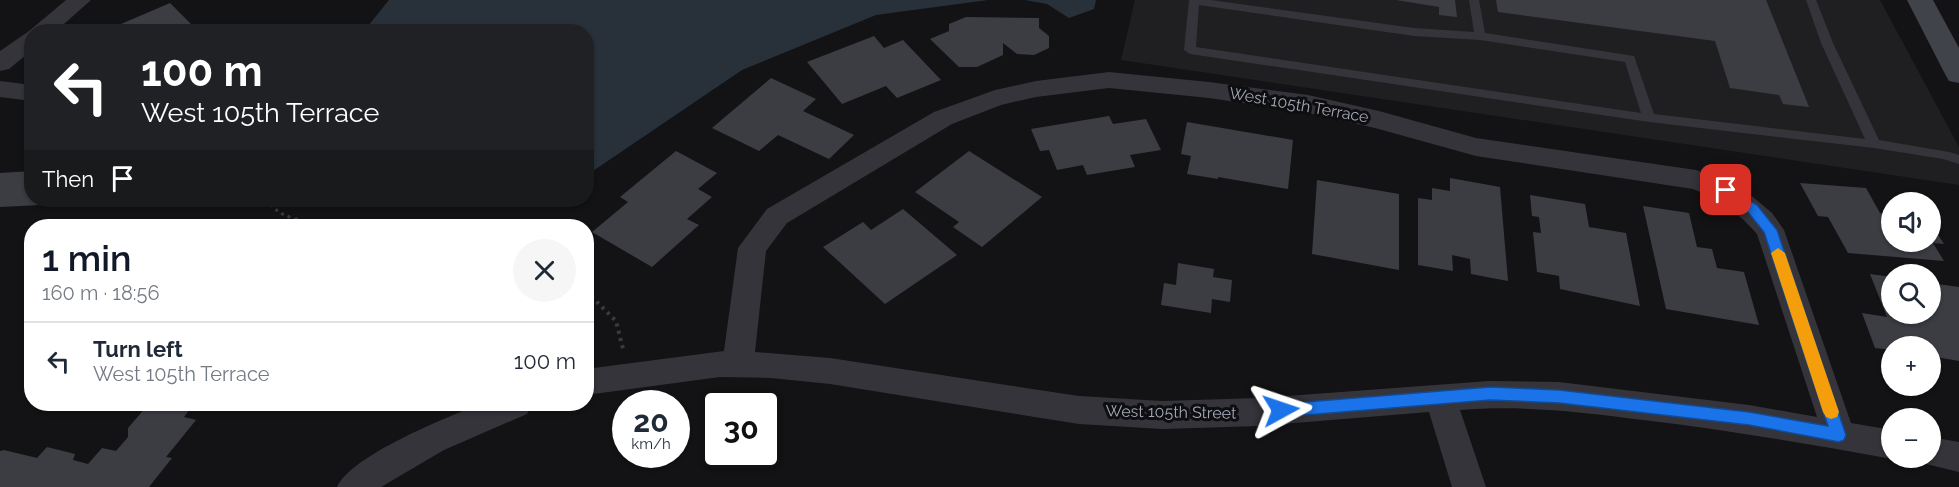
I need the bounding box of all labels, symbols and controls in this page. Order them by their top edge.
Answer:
text: 100 m [141,47,263,96]
icon: left [42,48,120,126]
street label: West 105th Terrace [1228,83,1370,127]
text: West 105th Terrace [141,97,379,128]
icon: arrive [106,162,139,195]
pin [1700,164,1751,215]
text: Then [42,166,94,192]
icon: arrive [1709,173,1742,206]
map controls [1881,192,1941,468]
button: sound [1881,192,1941,252]
text: 1 min [42,237,131,279]
button: close [513,239,576,302]
button: search [1881,264,1941,324]
text: 160 m · 18:56 [42,281,159,305]
text: Turn left [93,336,183,362]
button: + [1881,336,1941,396]
icon: left [42,345,75,378]
text: 100 m [514,348,576,374]
text: West 105th Terrace [93,362,270,386]
position arrow [1249,378,1313,442]
speed limit sign: 30 [702,390,780,468]
street label: West 105th Street [1105,401,1237,423]
text: 20 [633,404,669,439]
button: − [1881,408,1941,468]
text: km/h [631,435,671,453]

